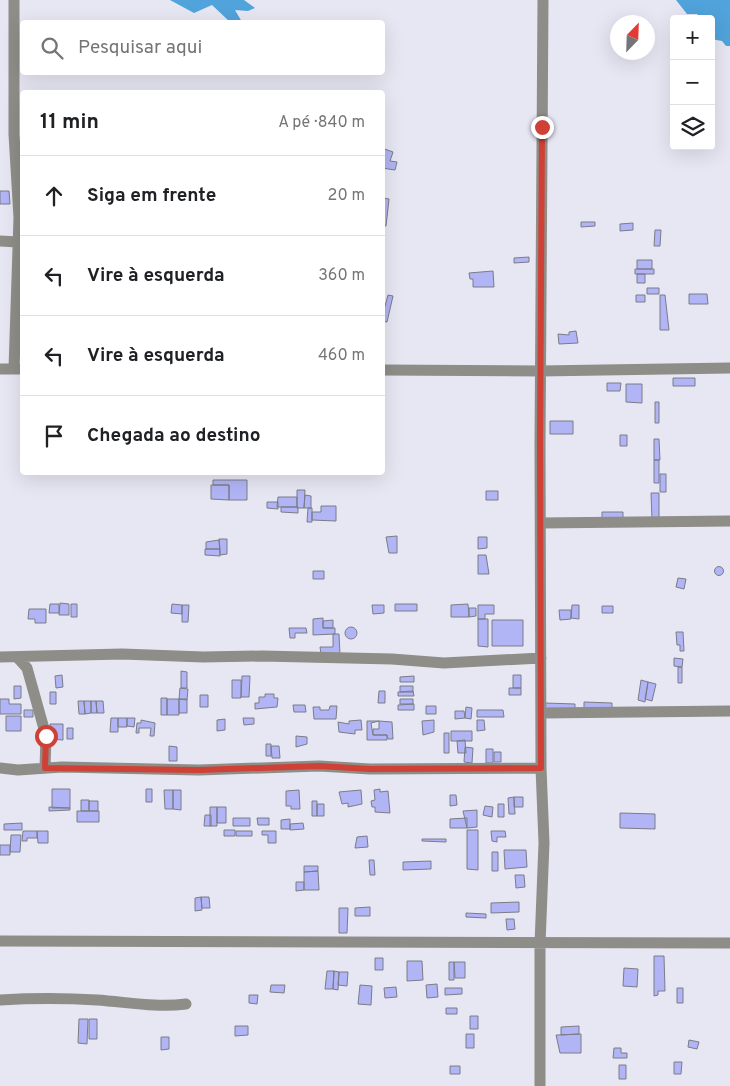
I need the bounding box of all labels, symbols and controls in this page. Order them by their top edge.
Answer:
north arrow [610,15,655,60]
map controls [670,15,715,150]
button: + [670,15,715,60]
search box [20,20,385,75]
icon: search [38,34,66,62]
text: Pesquisar aqui [78,36,202,60]
button: − [670,60,715,105]
button: layers [670,105,715,150]
text: 11 min [40,109,99,136]
text: A pé · 840 m [278,113,365,133]
route end [531,116,554,139]
icon: ahead [40,182,68,210]
text: Siga em frente [87,184,216,208]
text: 20 m [328,186,365,206]
icon: left [40,262,68,290]
text: Vire à esquerda [87,264,225,288]
text: 360 m [318,266,365,286]
icon: left [40,342,68,370]
text: Vire à esquerda [87,344,225,368]
text: 460 m [318,346,365,366]
icon: arrive [40,422,68,450]
text: Chegada ao destino [87,424,261,448]
route start [35,725,58,748]

